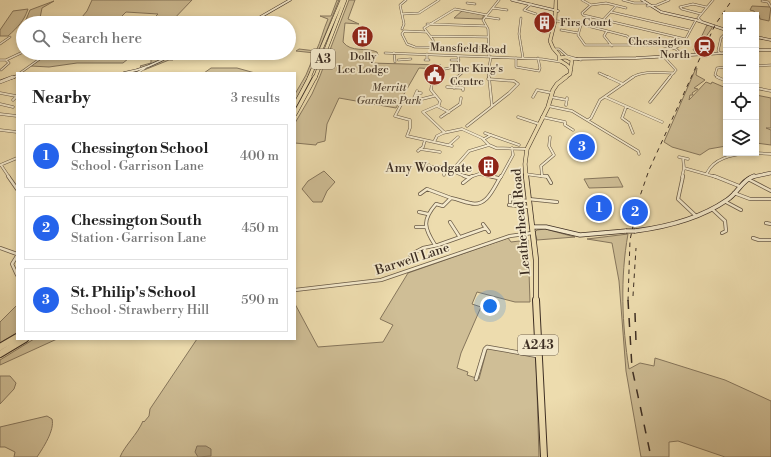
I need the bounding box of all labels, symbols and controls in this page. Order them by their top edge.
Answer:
building icon: Firs Court [531,9,557,35]
map controls [723,12,759,156]
button: + [723,12,759,48]
search box [16,16,296,60]
place label: Firs Court [560,16,612,30]
building icon: Dolly Lee Lodge [350,23,376,49]
icon: search [30,27,52,49]
text: Search here [62,29,142,48]
station icon: Chessington North [692,34,718,60]
place label: Chessington North [628,35,690,62]
street label: Mansfield Road [430,41,507,57]
button: − [723,48,759,84]
road number: A3 [311,49,335,69]
place label: Dolly Lee Lodge [337,50,389,77]
public building icon: The King's Centre [421,61,447,87]
place label: The King's Centre [450,62,503,89]
park label: Merritt Gardens Park [356,81,422,108]
button: locate [723,84,759,120]
text: Nearby [32,87,91,109]
text: 3 results [231,90,280,106]
button: layers [723,120,759,156]
pin: 3 [569,132,595,162]
text: Chessington School [71,139,208,158]
text: 1 [43,148,49,164]
text: 400 m [240,148,279,164]
building icon: Amy Woodgate [475,154,501,180]
text: School · Garrison Lane [71,158,204,174]
place label: Amy Woodgate [385,160,472,176]
street label: Leatherhead Road [508,167,534,276]
pin: 1 [586,193,612,223]
pin: 2 [622,197,648,227]
text: Chessington South [71,211,202,230]
text: 2 [42,220,50,236]
text: 450 m [241,220,279,236]
text: Station · Garrison Lane [71,230,206,246]
street label: Barwell Lane [372,239,452,279]
text: St. Philip's School [71,283,196,302]
text: 3 [42,292,50,308]
text: 590 m [241,292,279,308]
your location [480,296,500,316]
text: School · Strawberry Hill [71,302,209,318]
road number: A243 [518,335,558,355]

